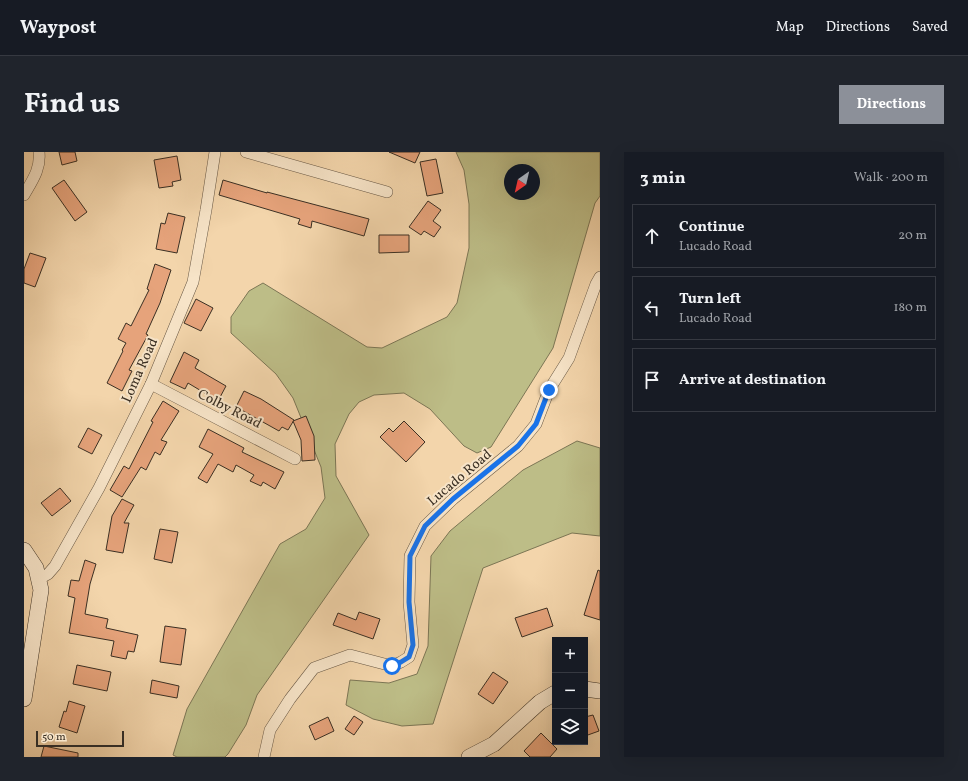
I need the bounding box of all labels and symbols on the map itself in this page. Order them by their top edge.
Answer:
north arrow [504,164,540,200]
street label: Loma Road [118,335,163,406]
route end [540,381,558,399]
street label: Colby Road [194,385,265,434]
street label: Lucado Road [424,446,496,511]
route start [383,657,401,675]
scale bar [36,729,124,748]

